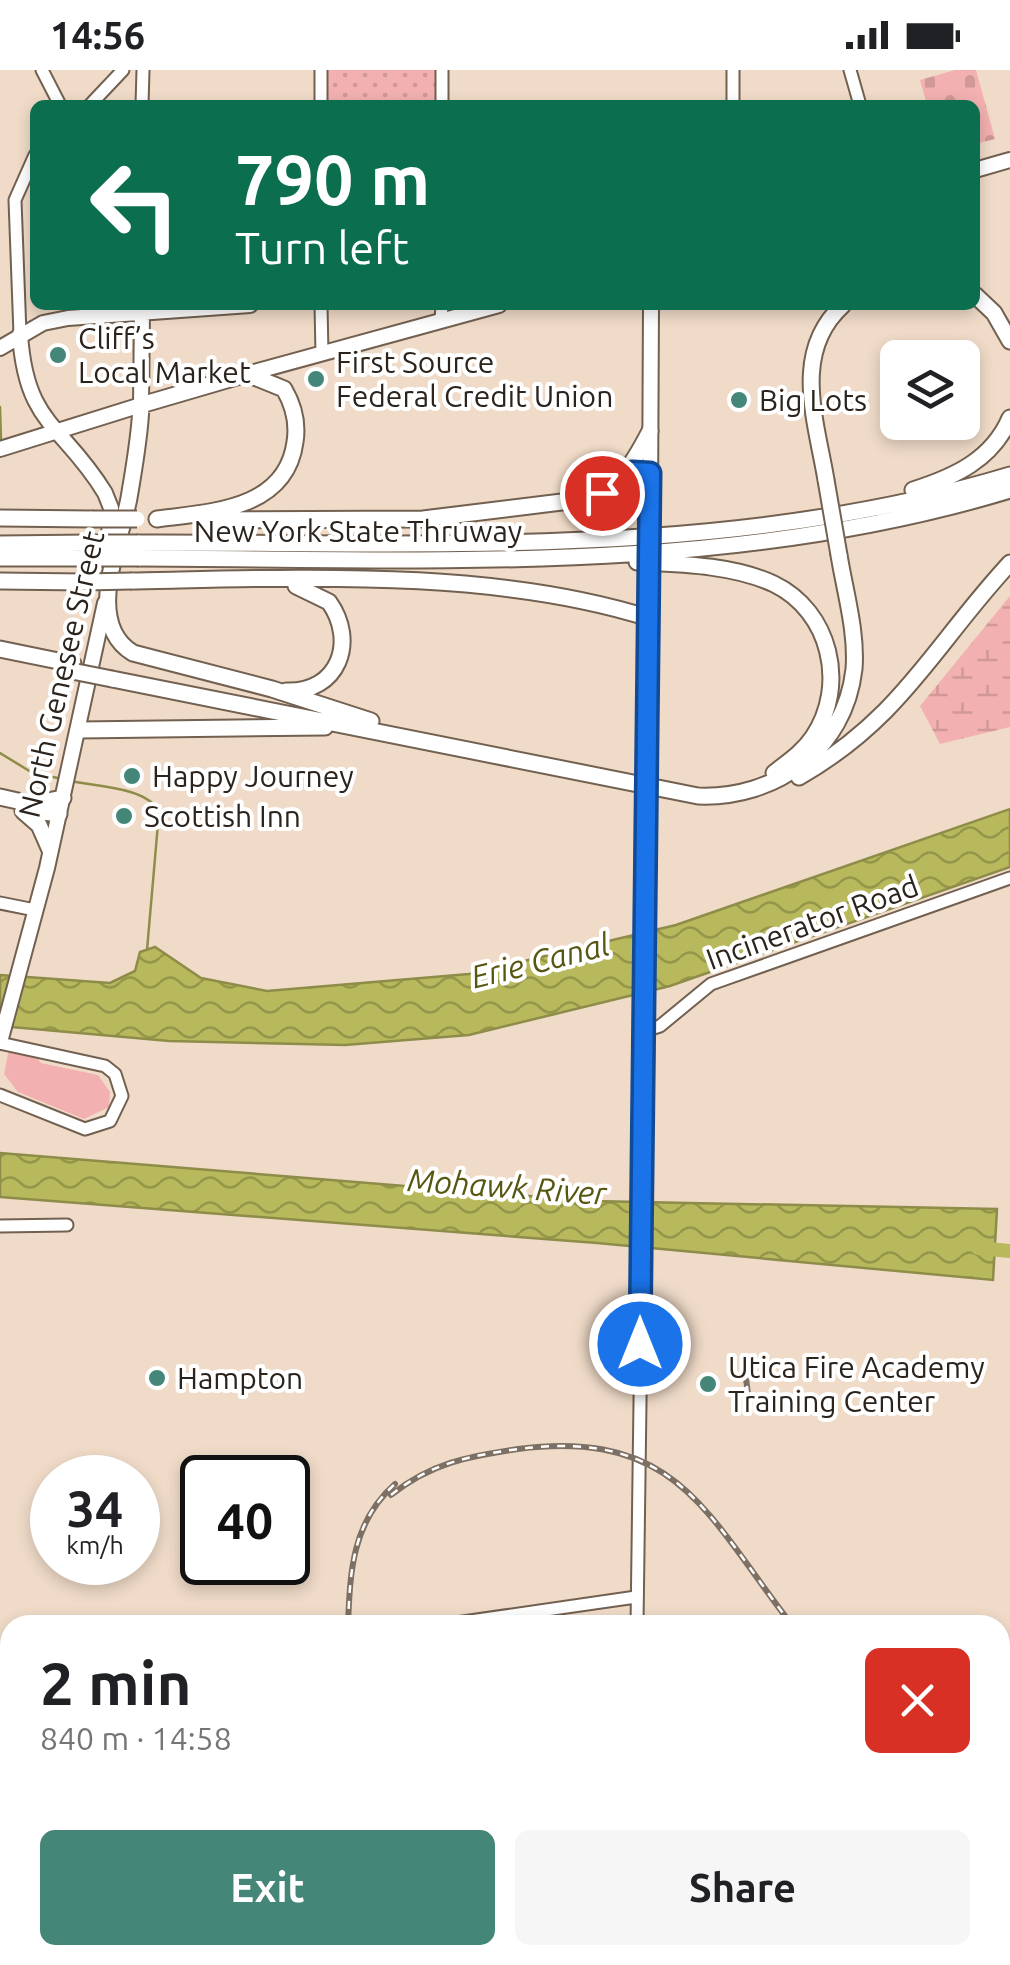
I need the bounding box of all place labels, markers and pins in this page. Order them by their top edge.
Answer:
place label: Cliff’s Local Market [78,321,251,389]
marker: Cliff’s Local Market [47,344,69,366]
place label: First Source Federal Credit Union [336,345,613,413]
marker: First Source Federal Credit Union [305,368,327,390]
place label: Big Lots [759,383,867,417]
marker: Big Lots [728,389,750,411]
pin [560,451,645,536]
place label: Happy Journey [152,759,354,793]
marker: Happy Journey [121,765,143,787]
place label: Scottish Inn [144,799,301,833]
marker: Scottish Inn [113,805,135,827]
place label: Utica Fire Academy Training Center [728,1350,985,1418]
place label: Hampton [177,1361,303,1395]
marker: Hampton [146,1367,168,1389]
marker: Utica Fire Academy Training Center [697,1373,719,1395]

